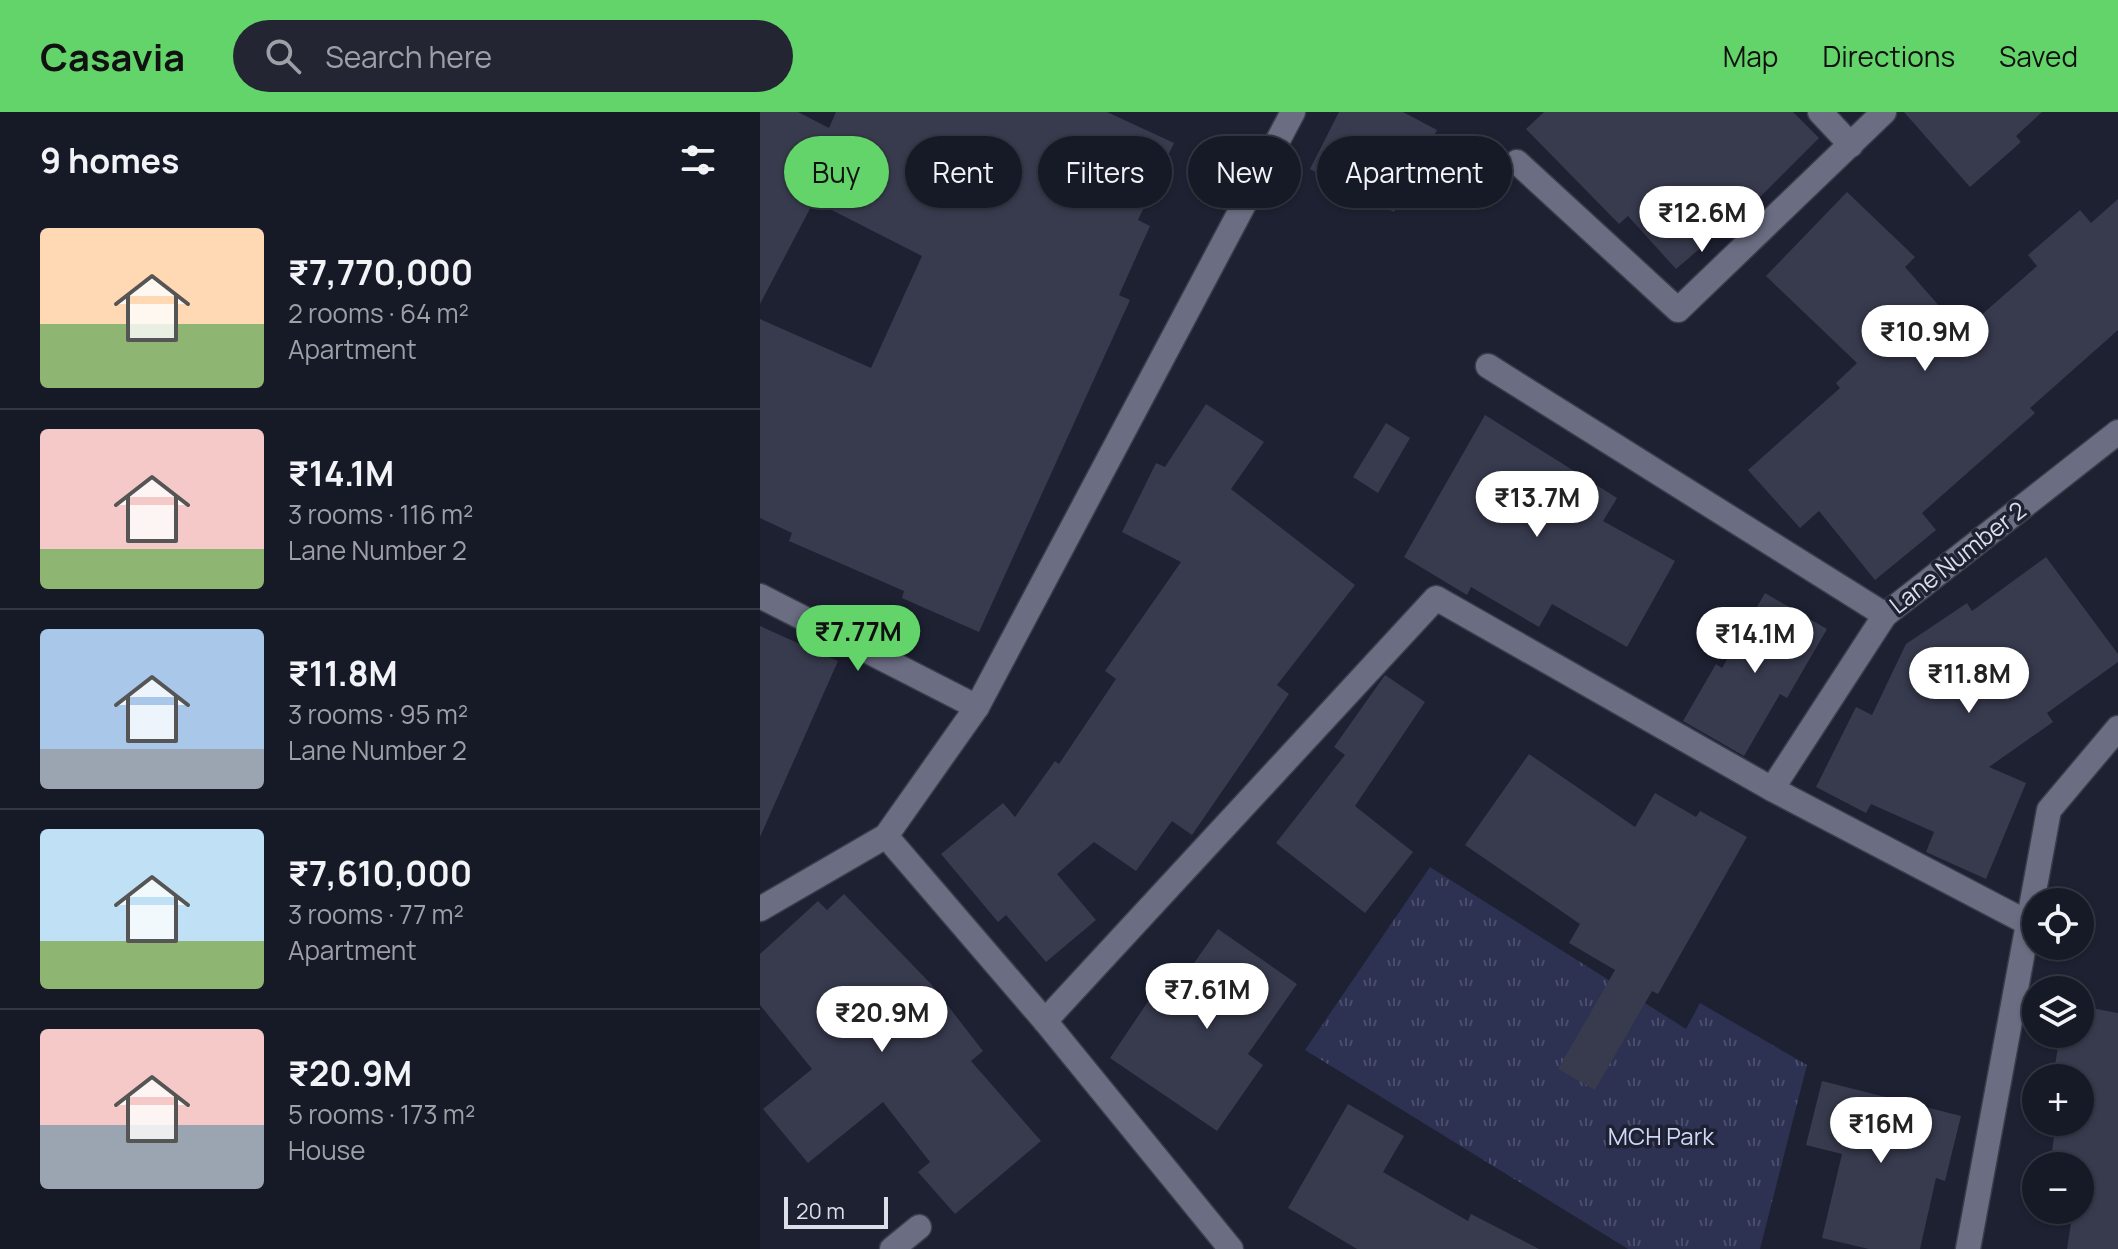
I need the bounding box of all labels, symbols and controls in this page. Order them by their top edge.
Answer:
search box [233,20,793,92]
text: Casavia [40,30,185,82]
icon: search [261,34,305,78]
text: Search here [325,36,492,77]
text: Map [1723,37,1778,75]
text: Directions [1822,37,1955,75]
text: Saved [1999,37,2078,75]
chip: Buy [784,136,889,208]
chip: Rent [905,136,1022,208]
chip: Filters [1038,136,1172,208]
chip: New [1188,136,1301,208]
chip: Apartment [1317,136,1512,208]
text: 9 homes [40,137,179,183]
icon: filters [676,138,720,182]
pin: ₹12.6M [1637,186,1767,254]
text: ₹12.6M [1657,194,1747,230]
text: ₹7,770,000 [288,249,473,295]
icon: home [104,260,200,356]
text: 2 rooms · 64 m² [288,295,469,331]
pin: ₹10.9M [1860,305,1990,373]
text: ₹10.9M [1880,313,1970,349]
text: Apartment [288,331,417,367]
text: ₹14.1M [288,450,394,496]
icon: home [104,461,200,557]
pin: ₹13.7M [1472,471,1602,539]
text: ₹13.7M [1494,479,1580,515]
street label: Lane Number 2 [1882,493,2032,621]
text: 3 rooms · 116 m² [288,496,474,532]
text: Lane Number 2 [288,532,467,568]
pin: ₹7.77M [793,605,923,673]
pin: ₹14.1M [1690,607,1820,675]
text: ₹7.77M [814,613,902,649]
text: ₹14.1M [1714,615,1796,651]
pin: ₹11.8M [1904,647,2034,715]
text: ₹11.8M [288,650,398,696]
text: ₹11.8M [1927,655,2011,691]
icon: home [104,661,200,757]
text: 3 rooms · 95 m² [288,696,468,732]
text: Lane Number 2 [288,732,467,768]
text: ₹7,610,000 [288,850,472,896]
icon: home [104,861,200,957]
map controls [2022,888,2094,1224]
button: locate [2022,888,2094,960]
text: 3 rooms · 77 m² [288,896,464,932]
text: Apartment [288,932,417,968]
pin: ₹7.61M [1142,963,1272,1031]
text: ₹7.61M [1164,971,1250,1007]
button: layers [2022,976,2094,1048]
pin: ₹20.9M [817,986,947,1054]
text: ₹20.9M [835,994,929,1030]
text: ₹20.9M [288,1050,412,1096]
icon: home [104,1061,200,1157]
button: + [2022,1064,2094,1136]
text: 5 rooms · 173 m² [288,1096,475,1132]
pin: ₹16M [1834,1097,1928,1165]
text: ₹16M [1848,1105,1914,1141]
park label: MCH Park [1608,1119,1715,1152]
text: House [288,1132,365,1168]
button: − [2022,1152,2094,1224]
scale bar [784,1193,888,1229]
text: 20 m [796,1196,845,1226]

